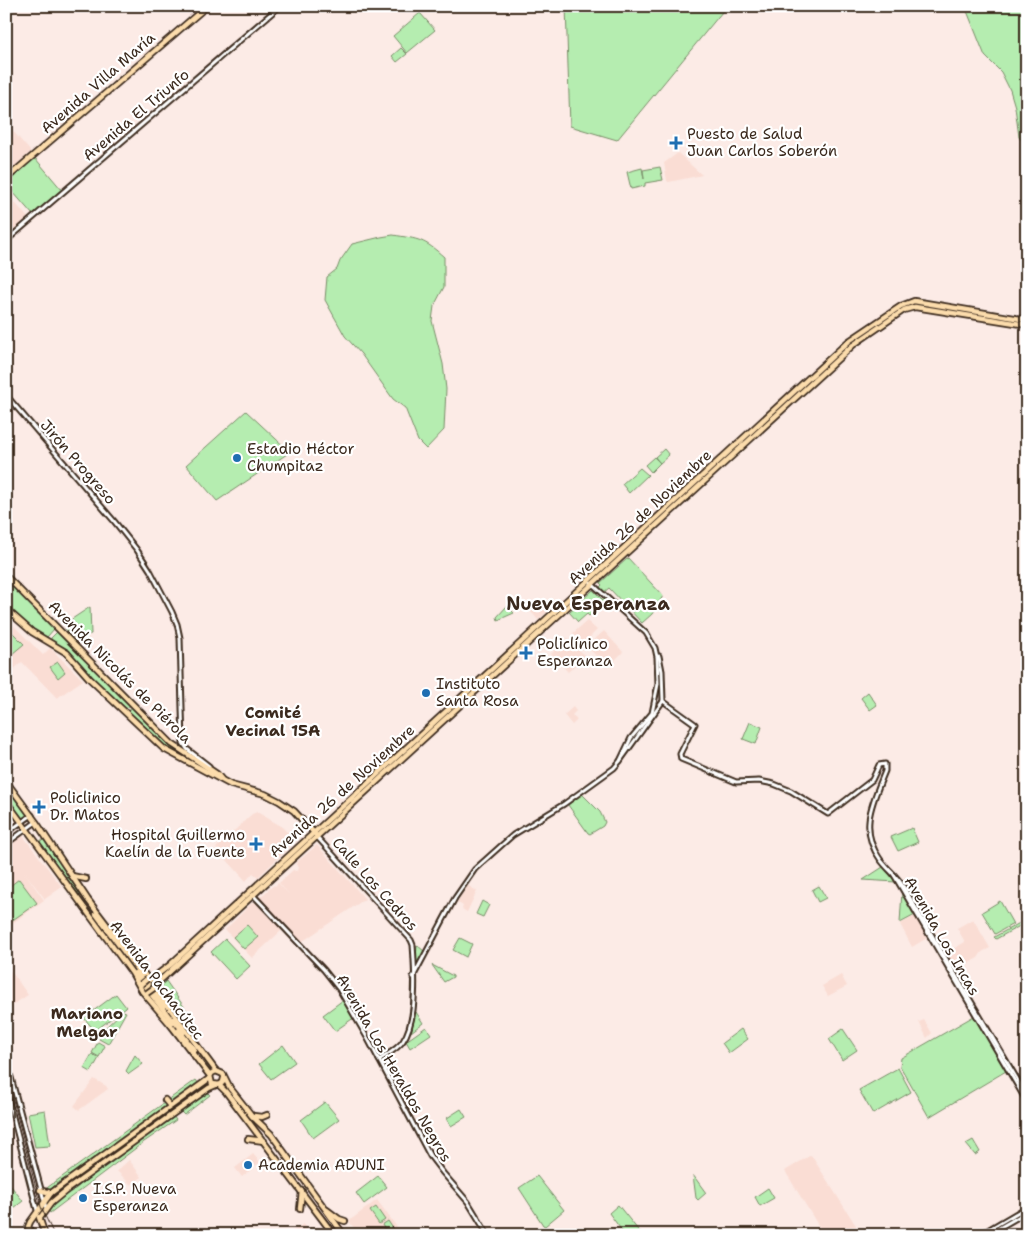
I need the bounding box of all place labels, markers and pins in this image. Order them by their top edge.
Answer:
place label: Puesto de Salud Juan Carlos Soberón [687,124,837,161]
marker: Puesto de Salud Juan Carlos Soberón [669,136,683,150]
place label: Estadio Héctor Chumpitaz [247,439,355,476]
marker: Estadio Héctor Chumpitaz [231,452,243,464]
place label: Policlínico Esperanza [537,634,613,671]
marker: Policlínico Esperanza [519,646,533,660]
place label: Instituto Santa Rosa [436,674,519,711]
marker: Instituto Santa Rosa [420,687,432,699]
place label: Policlinico Dr. Matos [50,788,121,825]
marker: Policlinico Dr. Matos [32,800,46,814]
place label: Hospital Guillermo Kaelín de la Fuente [105,825,245,862]
marker: Hospital Guillermo Kaelín de la Fuente [249,837,263,851]
place label: Academia ADUNI [258,1155,385,1175]
marker: Academia ADUNI [242,1159,254,1171]
place label: I.S.P. Nueva Esperanza [93,1179,177,1216]
marker: I.S.P. Nueva Esperanza [77,1192,89,1204]

